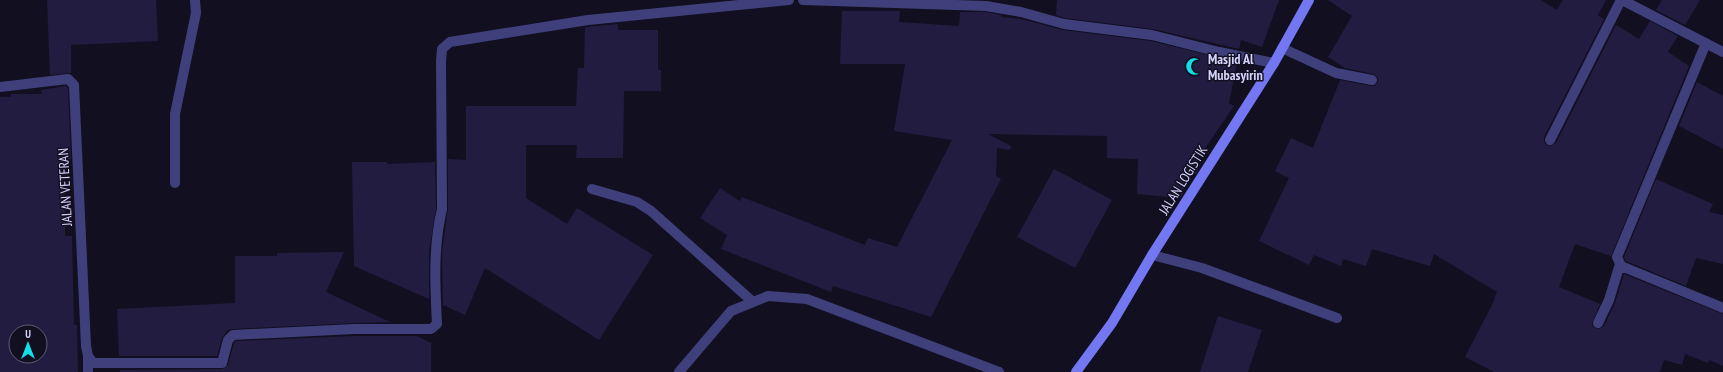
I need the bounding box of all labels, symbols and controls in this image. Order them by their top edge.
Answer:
place label: Masjid Al Mubasyirin [1208,50,1263,84]
mosque icon: Masjid Al Mubasyirin [1185,57,1205,77]
street label: JALAN LOGISTIK [1154,142,1211,219]
street label: JALAN VETERAN [54,148,76,227]
north arrow [8,324,48,364]
text: U [25,327,31,341]

